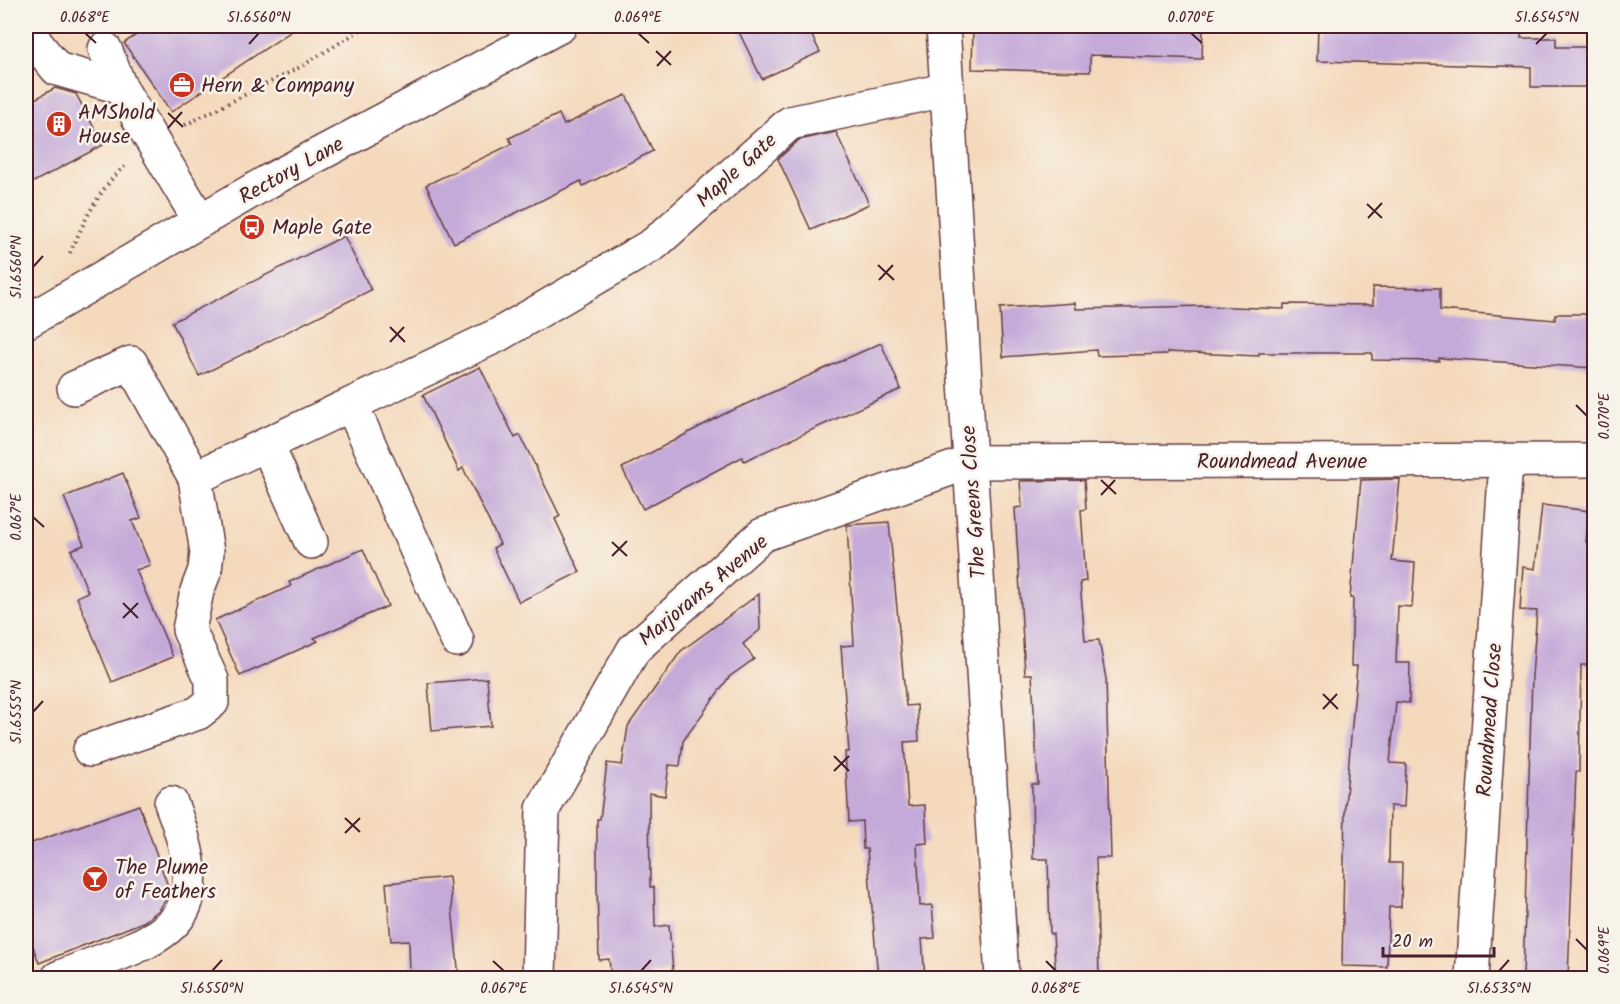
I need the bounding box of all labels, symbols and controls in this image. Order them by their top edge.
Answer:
text: 0.068°E [60,6,111,30]
text: 51.6560°N [227,6,291,30]
text: 0.069°E [614,6,663,30]
text: 0.070°E [1168,6,1216,30]
text: 51.6545°N [1515,6,1579,30]
office icon: Hern & Company [167,70,197,100]
place label: Hern & Company [201,70,354,103]
place label: AMShold House [78,97,155,154]
building icon: AMShold House [44,109,74,139]
street label: Maple Gate [689,125,786,217]
street label: Rectory Lane [233,129,351,214]
bus stop icon: Maple Gate [237,212,267,242]
place label: Maple Gate [272,212,372,245]
text: 51.6560°N [5,235,29,299]
text: 0.070°E [1593,391,1617,439]
street label: The Greens Close [953,424,996,579]
street label: Roundmead Avenue [1197,446,1368,479]
text: 0.067°E [5,492,29,541]
street label: Marjorams Avenue [632,526,777,656]
street label: Roundmead Close [1469,642,1512,798]
text: 51.6555°N [5,680,29,744]
place label: The Plume of Feathers [115,852,216,909]
bar icon: The Plume of Feathers [80,864,110,894]
scale bar [1383,920,1494,958]
text: 0.069°E [1593,925,1617,974]
text: 20 m [1392,928,1433,957]
text: 51.6550°N [180,977,244,1001]
text: 0.067°E [480,977,529,1001]
text: 51.6545°N [609,977,673,1001]
text: 0.068°E [1031,977,1082,1001]
text: 51.6535°N [1467,977,1531,1001]

